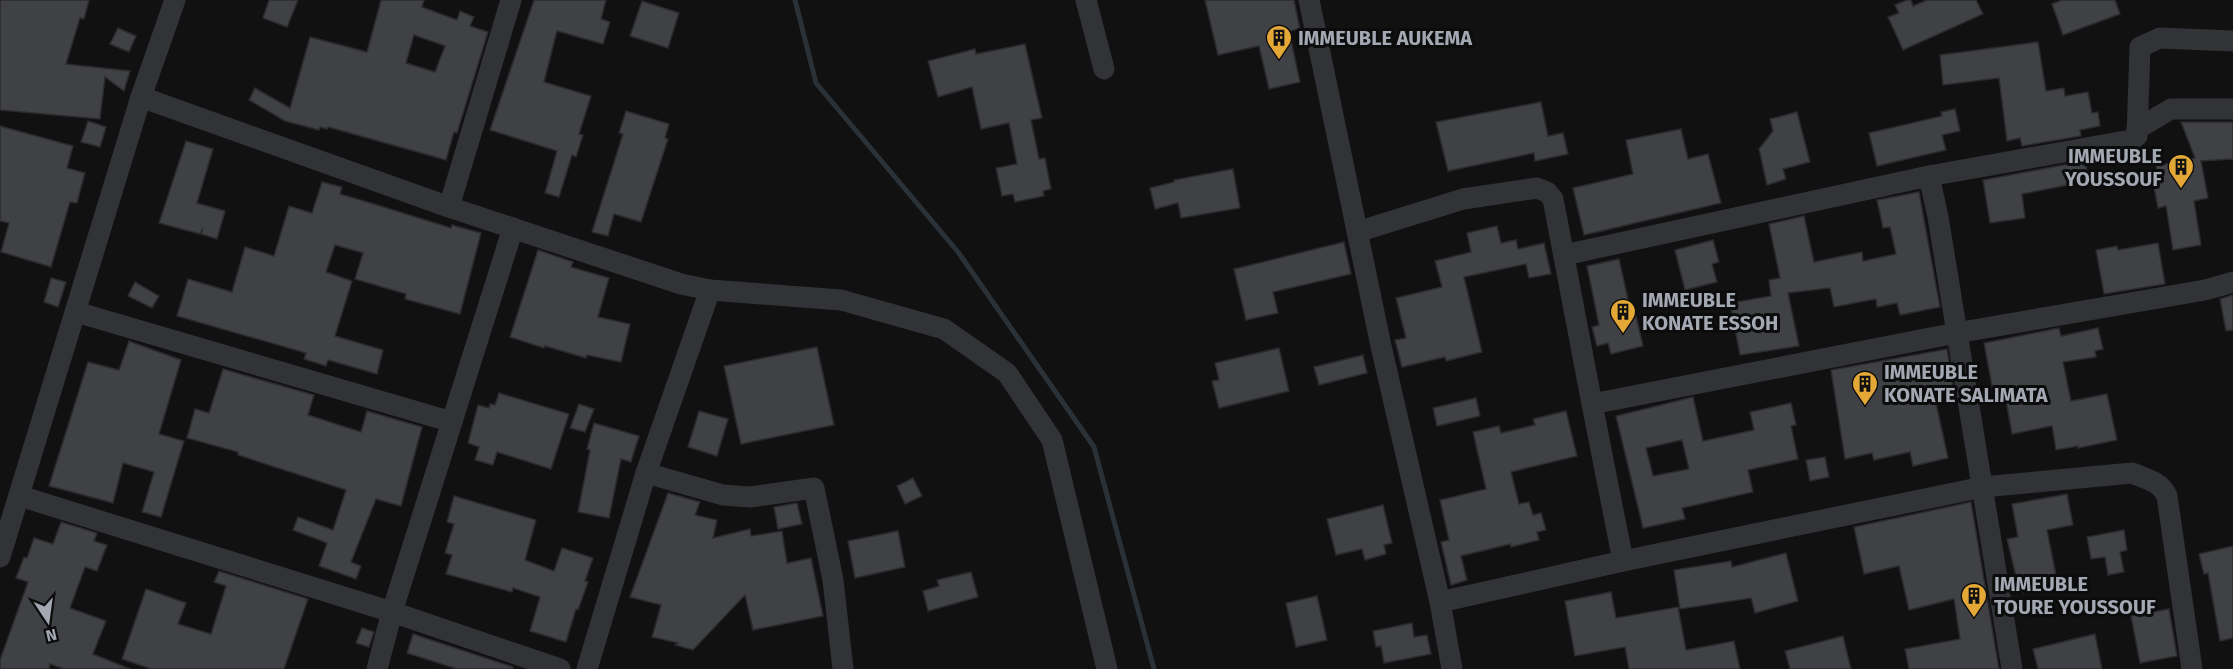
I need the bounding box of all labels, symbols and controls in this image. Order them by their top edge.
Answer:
building icon: IMMEUBLE AUKEMA [1264,23,1294,61]
place label: IMMEUBLE AUKEMA [1298,26,1473,50]
place label: IMMEUBLE YOUSSOUF [2064,144,2162,191]
building icon: IMMEUBLE YOUSSOUF [2166,152,2196,190]
place label: IMMEUBLE KONATE ESSOH [1642,288,1778,335]
building icon: IMMEUBLE KONATE ESSOH [1608,297,1638,335]
place label: IMMEUBLE KONATE SALIMATA [1884,360,2049,407]
building icon: IMMEUBLE KONATE SALIMATA [1850,369,1880,407]
place label: IMMEUBLE TOURE YOUSSOUF [1994,572,2156,619]
building icon: IMMEUBLE TOURE YOUSSOUF [1959,581,1989,619]
north arrow [18,591,78,651]
text: N [44,625,59,646]

